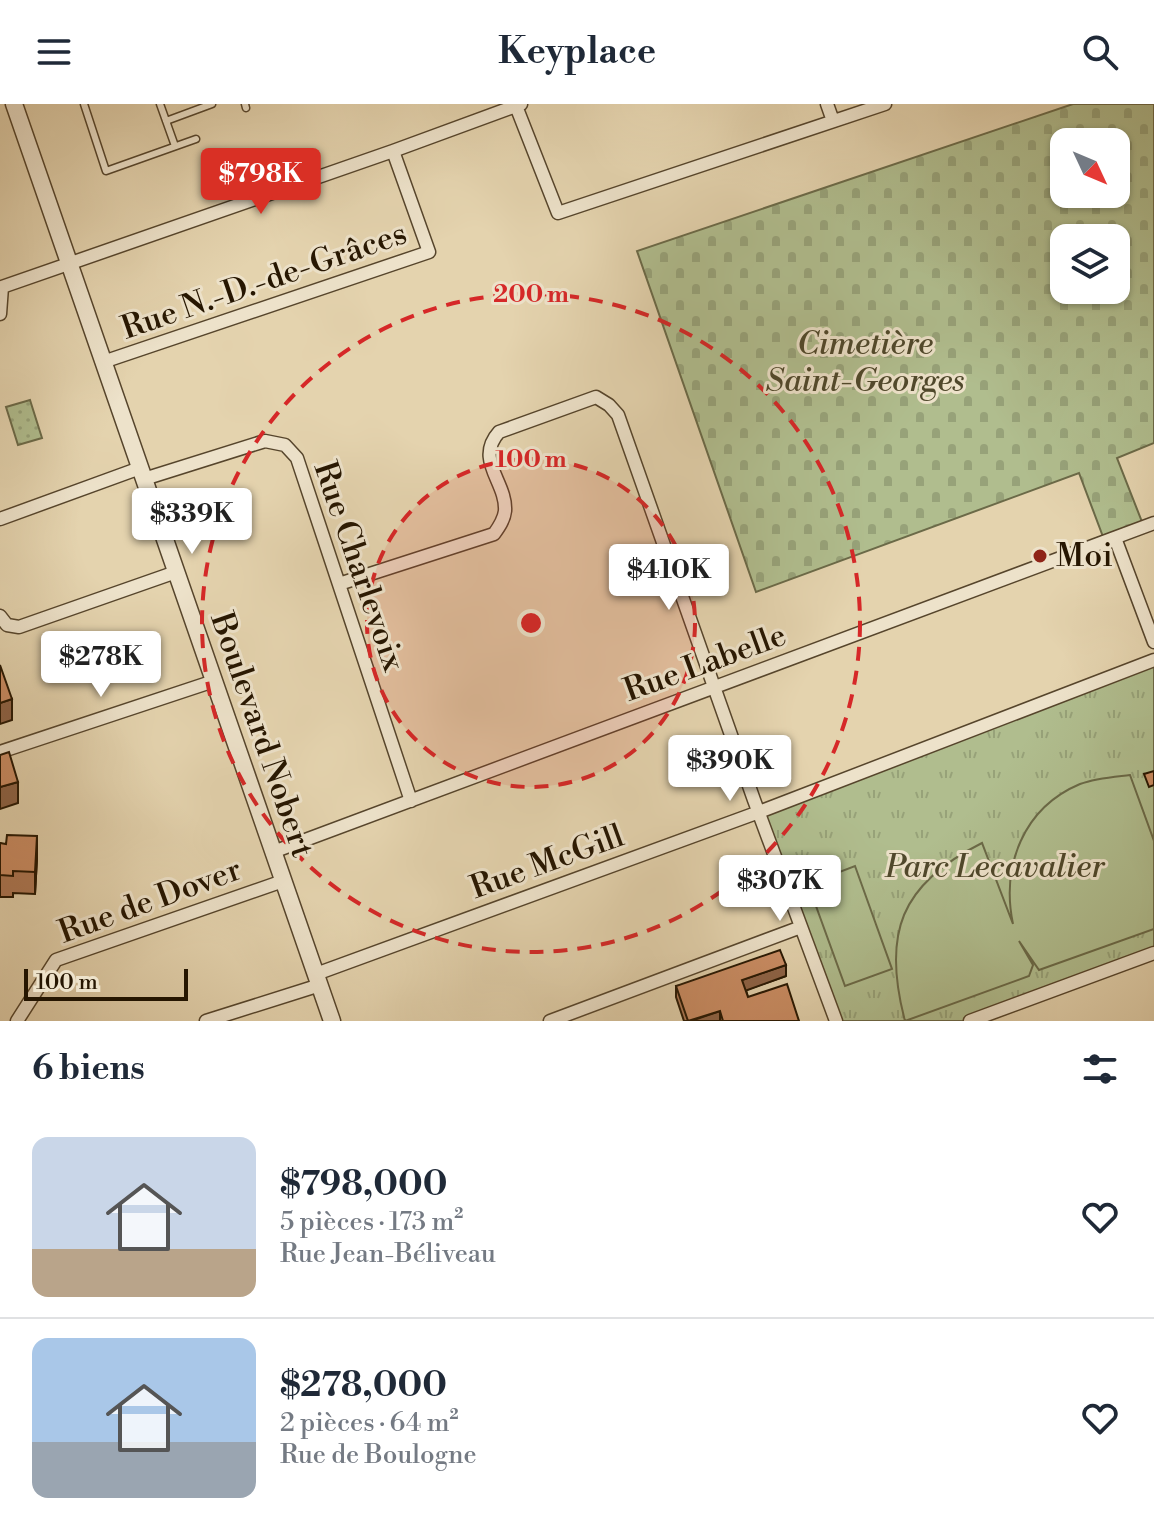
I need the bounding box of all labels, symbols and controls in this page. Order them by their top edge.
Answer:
icon: menu [32,30,76,74]
text: Keyplace [498,30,656,75]
icon: search [1078,30,1122,74]
north arrow [1050,128,1130,208]
map controls [1050,128,1130,304]
pin: $798K [205,148,317,216]
text: $798K [219,158,303,190]
street label: Rue N.-D.-de-Grâces [116,213,412,349]
button: layers [1050,224,1130,304]
text: 200 m [493,280,569,310]
park label: Cimetière Saint-Georges [766,324,964,401]
text: 100 m [495,445,567,475]
street label: Rue Charlevoix [304,456,414,677]
pin: $339K [136,488,248,556]
text: $339K [150,498,234,530]
place label: Moi [1056,536,1113,576]
pin: $410K [613,544,725,612]
marker: Moi [1031,547,1049,565]
text: $410K [627,554,711,586]
street label: Boulevard Nobert [201,606,323,863]
centre of rings [517,609,545,637]
street label: Rue Labelle [618,615,792,711]
pin: $278K [45,631,157,699]
text: $278K [59,641,143,673]
pin: $390K [674,735,786,803]
text: $390K [686,745,774,777]
street label: Rue McGill [465,816,630,908]
park label: Parc Lecavalier [884,847,1106,887]
street label: Rue de Dover [53,849,247,953]
pin: $307K [724,855,836,923]
text: $307K [737,865,823,897]
scale bar [24,965,188,1001]
text: 100 m [36,969,98,996]
icon: filters [1078,1047,1122,1091]
text: 6 biens [32,1048,145,1090]
text: $798,000 [280,1164,447,1206]
icon: home [96,1169,192,1265]
icon: heart [1078,1195,1122,1239]
text: 5 pièces · 173 m² [280,1206,463,1238]
text: Rue Jean-Béliveau [280,1238,496,1270]
text: $278,000 [280,1365,447,1407]
icon: home [96,1370,192,1466]
icon: heart [1078,1396,1122,1440]
text: 2 pièces · 64 m² [280,1407,459,1439]
text: Rue de Boulogne [280,1439,477,1471]

